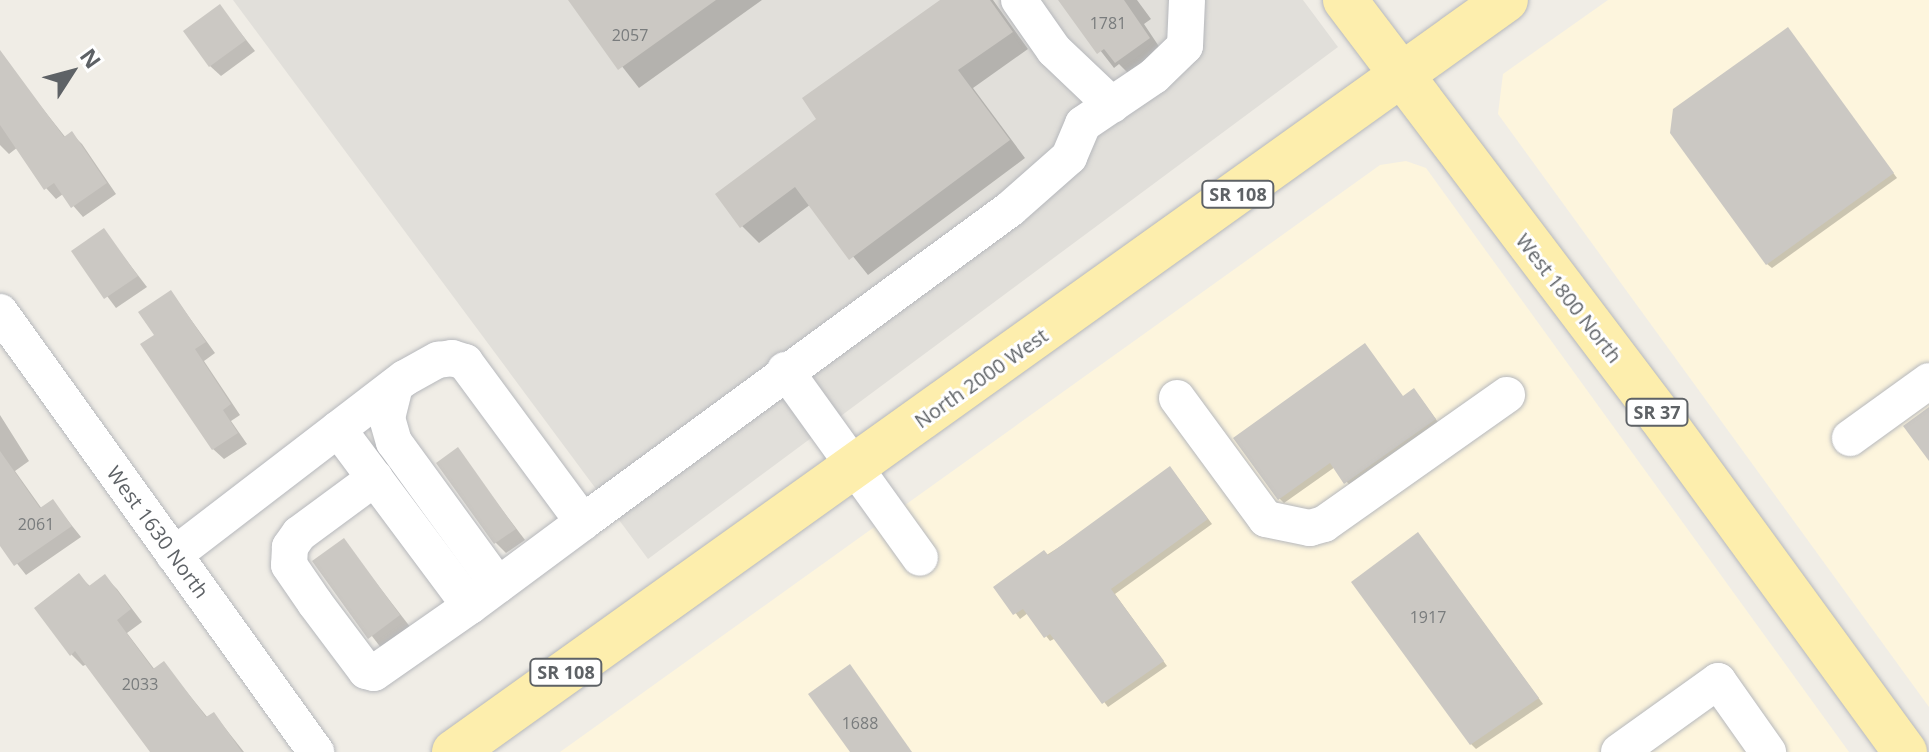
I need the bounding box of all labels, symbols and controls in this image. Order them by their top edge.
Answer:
house number: 1781 [1090,13,1126,33]
house number: 2057 [612,25,648,45]
north arrow [32,32,112,112]
text: N [74,42,109,74]
road number: SR 108 [1200,180,1276,208]
street label: West 1800 North [1511,229,1627,367]
street label: North 2000 West [910,323,1052,433]
road number: SR 37 [1625,398,1689,426]
street label: West 1630 North [102,461,214,603]
house number: 2061 [18,514,54,534]
house number: 1917 [1410,607,1446,627]
road number: SR 108 [528,658,604,686]
house number: 2033 [122,674,158,694]
house number: 1688 [842,713,878,733]

